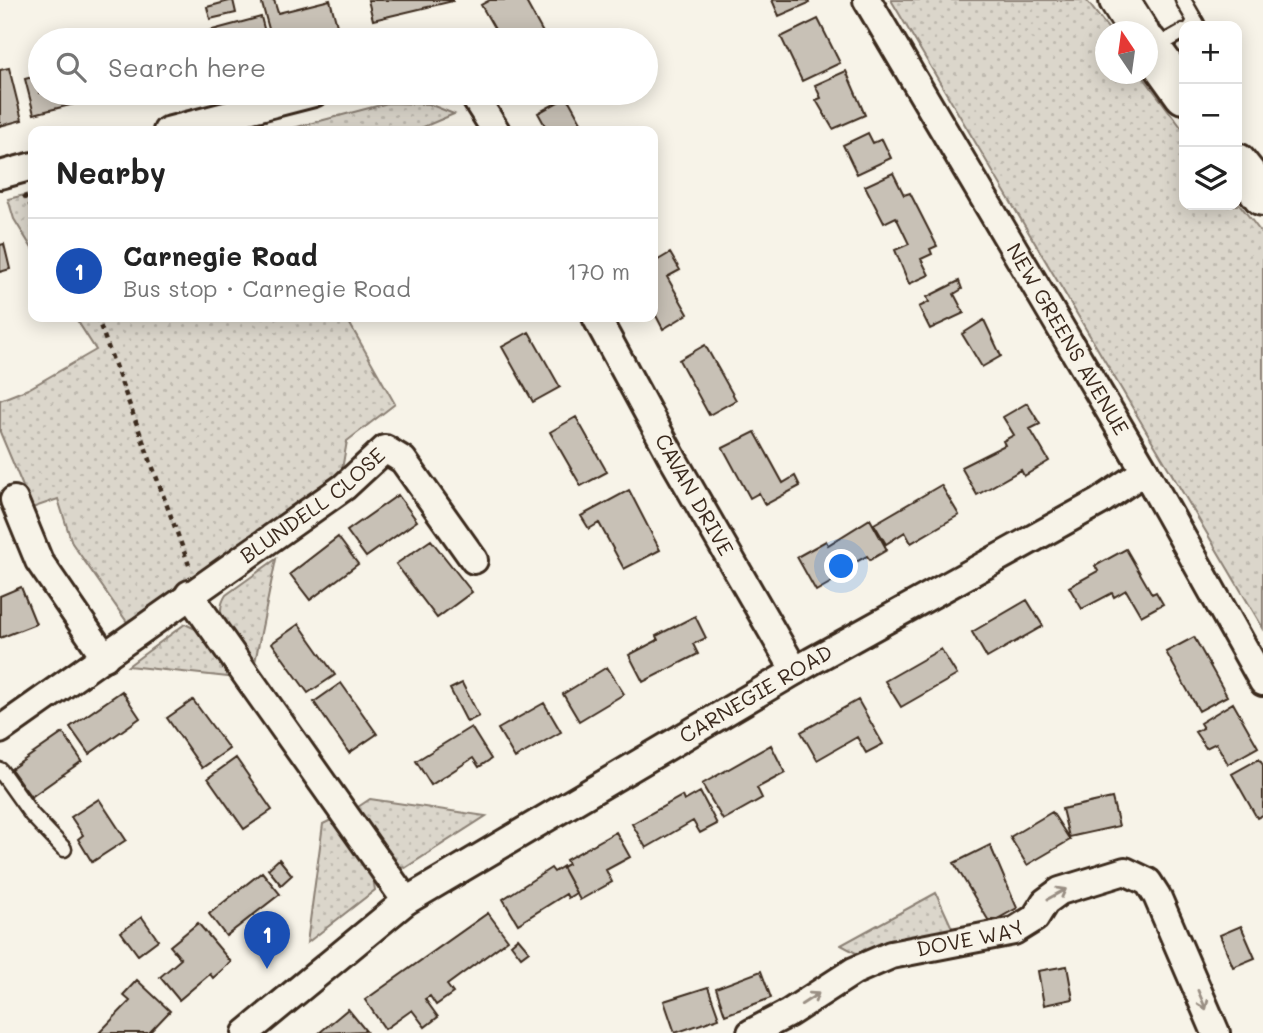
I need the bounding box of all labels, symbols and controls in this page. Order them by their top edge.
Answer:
north arrow [1095,21,1158,84]
map controls [1179,21,1242,210]
button: + [1179,21,1242,84]
search box [28,28,658,105]
icon: search [52,48,90,86]
text: Search here [108,50,266,84]
button: − [1179,84,1242,147]
button: layers [1179,147,1242,210]
text: Nearby [56,152,166,192]
street label: NEW GREENS AVENUE [1001,238,1136,439]
text: Carnegie Road [123,239,318,273]
text: 1 [74,256,84,286]
text: 170 m [567,256,630,286]
text: Bus stop · Carnegie Road [123,273,411,303]
street label: CAVAN DRIVE [650,428,741,560]
street label: BLUNDELL CLOSE [234,441,390,568]
your location [824,549,858,583]
street label: CARNEGIE ROAD [674,637,837,749]
one-way arrow [1047,887,1067,901]
pin: 1 [244,911,290,969]
street label: DOVE WAY [914,912,1030,962]
one-way arrow [1196,989,1209,1010]
one-way arrow [800,992,819,1007]

